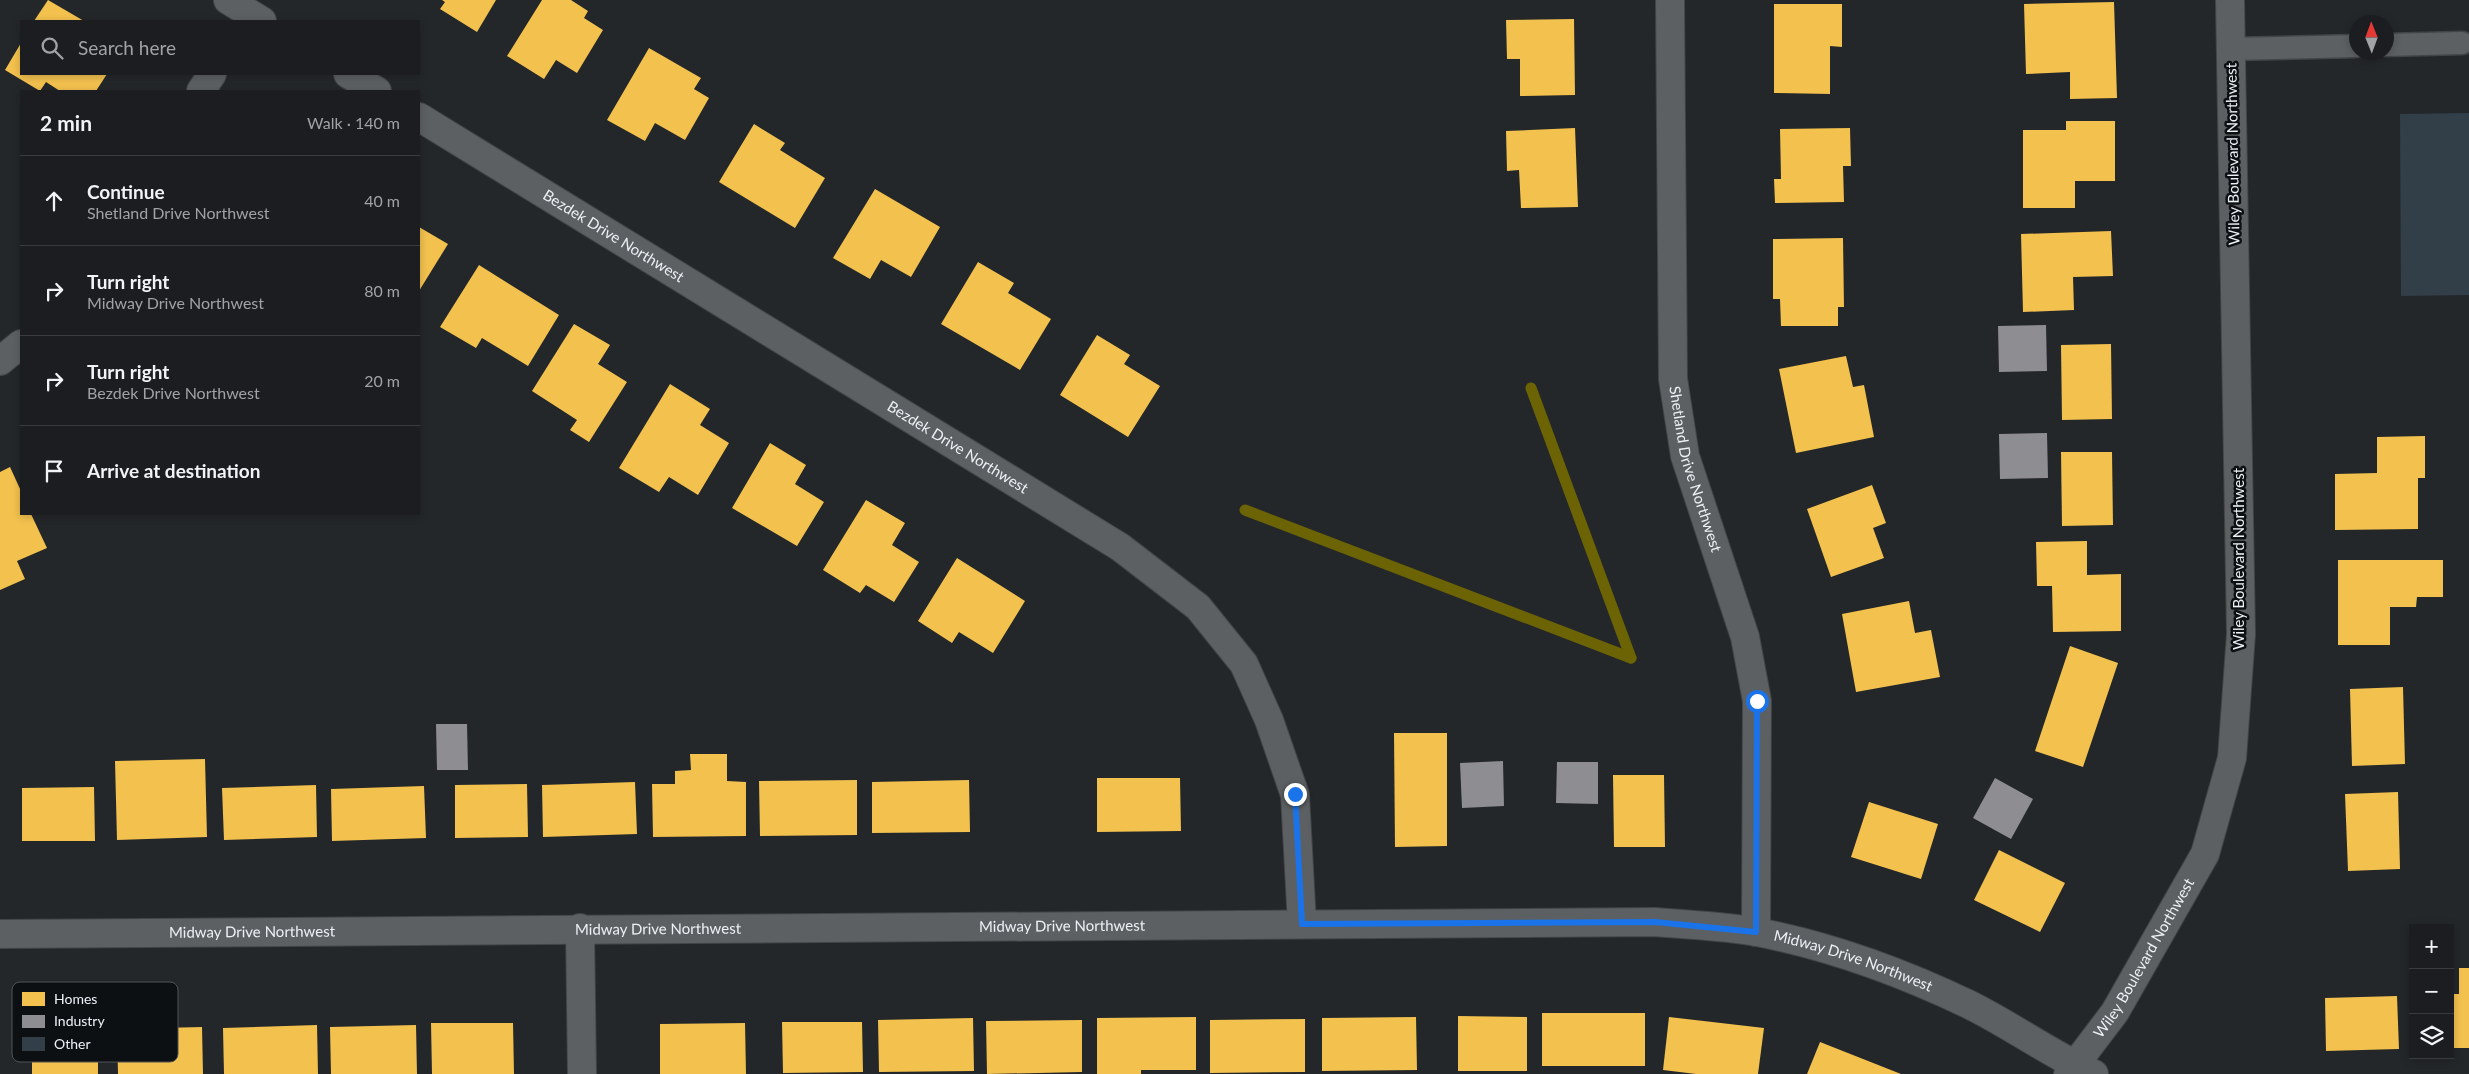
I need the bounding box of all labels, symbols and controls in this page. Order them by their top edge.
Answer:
north arrow [2349,15,2394,60]
search box [20,20,420,75]
icon: search [38,34,66,62]
text: Search here [78,36,176,59]
street label: Wiley Boulevard Northwest [2221,62,2243,245]
text: 2 min [40,110,92,135]
text: Walk · 140 m [307,113,400,132]
text: Continue [87,180,165,203]
street label: Bezdek Drive Northwest [540,185,688,286]
icon: ahead [40,187,68,215]
text: 40 m [364,191,400,210]
text: Shetland Drive Northwest [87,203,270,222]
text: Turn right [87,270,169,293]
icon: right [40,277,68,305]
text: 80 m [364,281,400,300]
text: Midway Drive Northwest [87,293,264,312]
text: Turn right [87,360,169,383]
icon: right [40,367,68,395]
text: 20 m [364,371,400,390]
text: Bezdek Drive Northwest [87,383,260,402]
street label: Shetland Drive Northwest [1666,385,1726,555]
street label: Bezdek Drive Northwest [884,397,1033,497]
icon: arrive [40,457,68,485]
text: Arrive at destination [87,459,260,482]
street label: Wiley Boulevard Northwest [2229,467,2247,650]
route start [1746,690,1769,713]
route end [1284,783,1307,806]
street label: Wiley Boulevard Northwest [2089,874,2198,1041]
street label: Midway Drive Northwest [979,916,1146,935]
street label: Midway Drive Northwest [575,919,742,938]
street label: Midway Drive Northwest [169,922,336,941]
map controls [2409,924,2454,1059]
button: + [2409,924,2454,969]
street label: Midway Drive Northwest [1772,926,1936,995]
button: − [2409,969,2454,1014]
legend [12,982,178,1062]
text: Homes [54,990,97,1007]
text: Industry [54,1012,105,1029]
button: layers [2409,1014,2454,1059]
text: Other [54,1035,91,1052]

